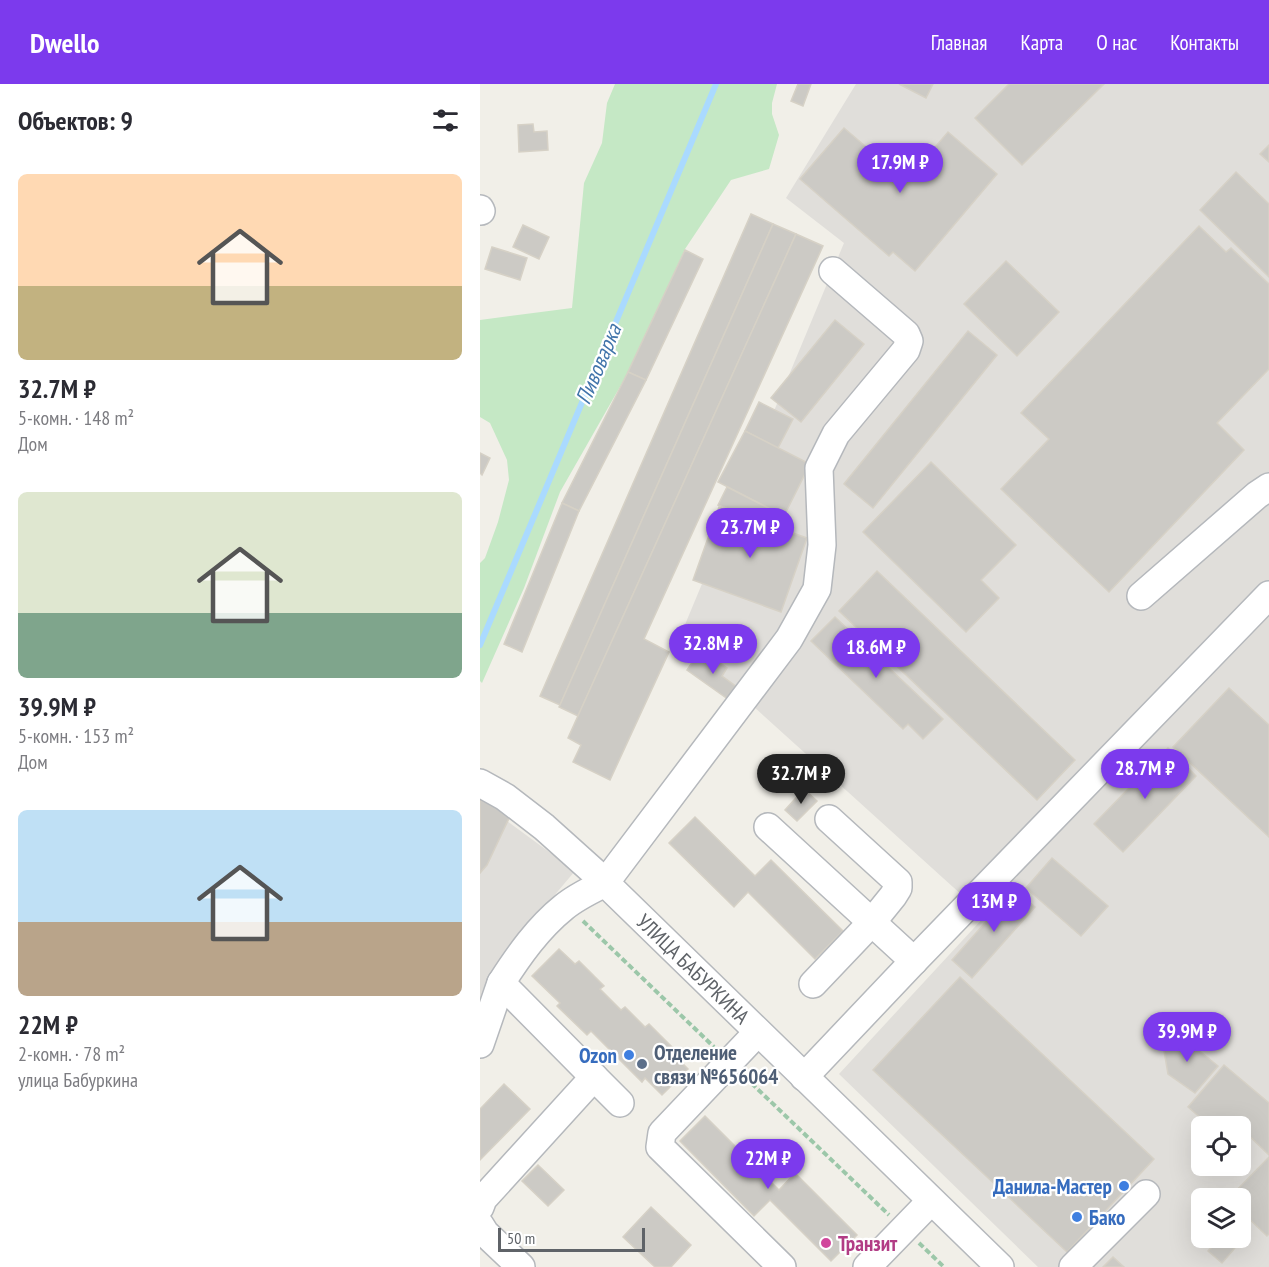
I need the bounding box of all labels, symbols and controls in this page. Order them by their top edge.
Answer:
text: Dwello [30,24,100,61]
text: Главная [931,29,987,56]
text: Карта [1020,29,1063,56]
text: О нас [1096,29,1137,56]
text: Контакты [1170,29,1239,56]
text: Объектов: 9 [18,104,133,137]
icon: filters [429,104,462,137]
pin: 17.9M ₽ [845,143,955,194]
text: 17.9M ₽ [871,149,929,175]
icon: home [186,213,294,321]
water label: Пивоварка [569,319,628,408]
text: 32.7M ₽ [18,372,96,405]
text: 5-комн. · 148 m² [18,405,134,431]
text: Дом [18,431,48,457]
pin: 23.7M ₽ [695,508,805,559]
text: 23.7M ₽ [720,514,780,540]
icon: home [186,531,294,639]
pin: 32.8M ₽ [658,624,768,675]
pin: 18.6M ₽ [821,628,931,679]
text: 32.8M ₽ [683,630,743,656]
text: 18.6M ₽ [846,634,906,660]
text: 39.9M ₽ [18,690,96,723]
text: 5-комн. · 153 m² [18,723,134,749]
text: Дом [18,749,48,775]
pin: 28.7M ₽ [1090,749,1200,800]
pin: 32.7M ₽ [746,754,856,805]
text: 28.7M ₽ [1115,755,1175,781]
text: 32.7M ₽ [771,760,831,786]
icon: home [186,849,294,957]
pin: 13M ₽ [952,882,1036,933]
text: 13M ₽ [971,888,1017,914]
street label: УЛИЦА БАБУРКИНА [631,908,755,1030]
text: 22M ₽ [18,1008,78,1041]
pin: 39.9M ₽ [1132,1012,1242,1063]
text: 39.9M ₽ [1157,1018,1217,1044]
place label: Отделение связи №656064 [654,1039,778,1090]
text: 2-комн. · 78 m² [18,1041,125,1067]
place label: Ozon [579,1042,617,1069]
marker: Ozon [622,1048,636,1062]
marker: Отделение связи №656064 [635,1057,649,1071]
text: улица Бабуркина [18,1067,138,1093]
map controls [1191,1116,1251,1248]
button: locate [1191,1116,1251,1176]
pin: 22M ₽ [726,1139,810,1190]
text: 22M ₽ [745,1145,791,1171]
place label: Данила-Мастер [993,1173,1112,1200]
marker: Данила-Мастер [1117,1179,1131,1193]
button: layers [1191,1188,1251,1248]
place label: Бако [1089,1204,1125,1231]
marker: Бако [1070,1210,1084,1224]
scale bar [498,1225,645,1252]
text: 50 m [507,1228,535,1248]
place label: Транзит [838,1230,898,1257]
marker: Транзит [819,1236,833,1250]

